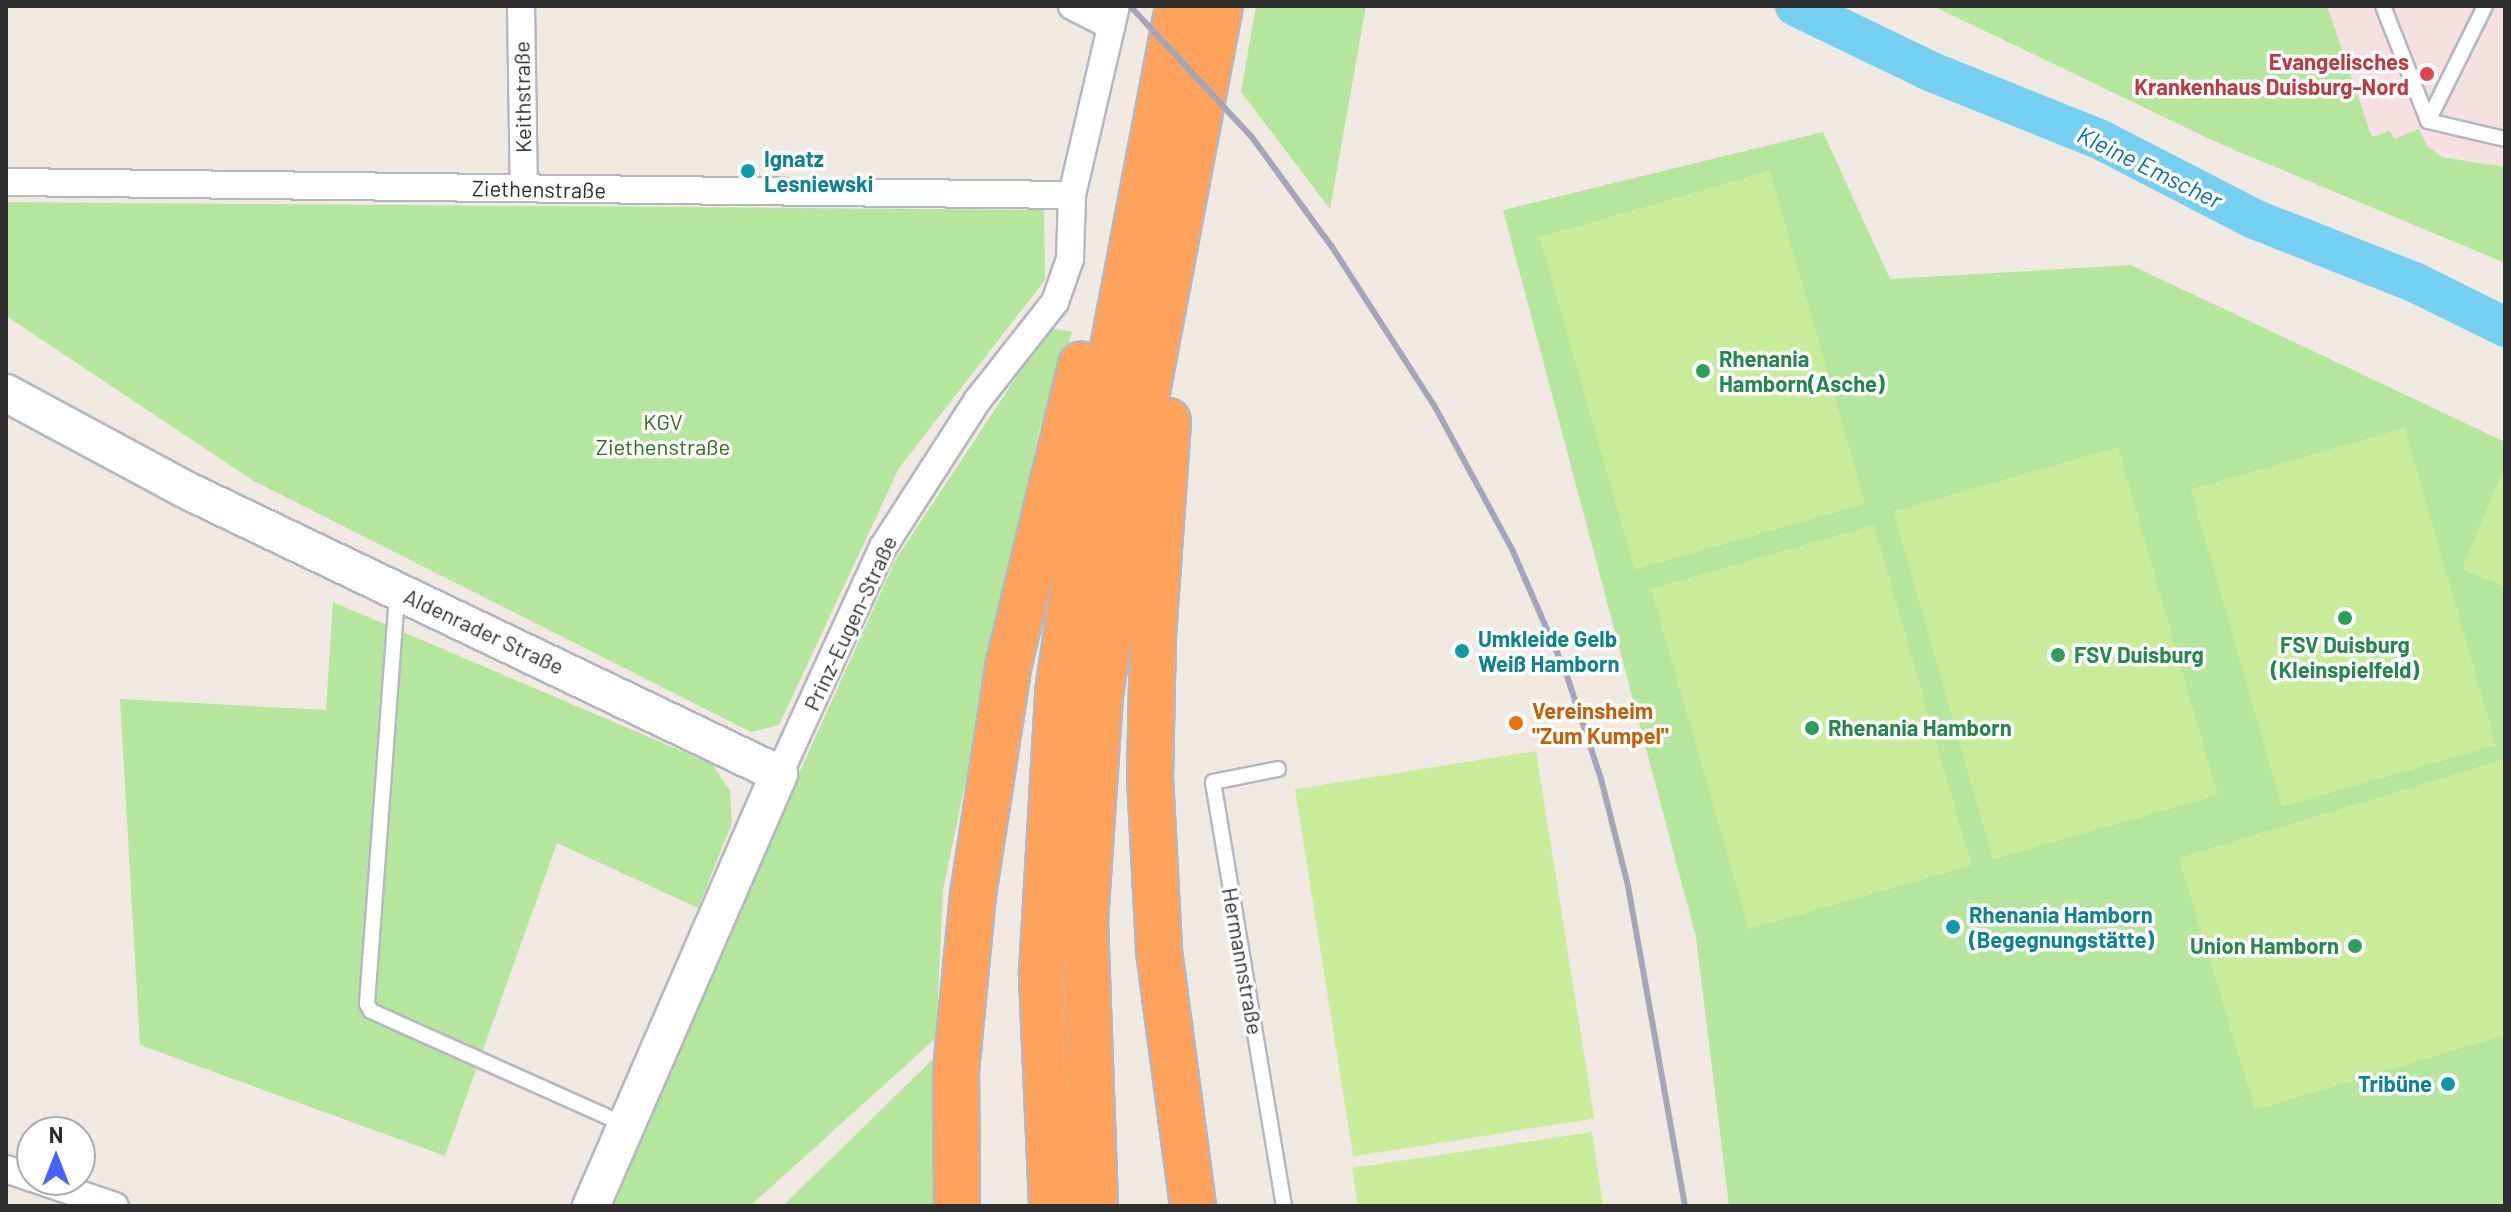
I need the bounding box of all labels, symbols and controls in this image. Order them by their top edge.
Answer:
street label: Keithstraße [508,41,536,153]
place label: Evangelisches Krankenhaus Duisburg-Nord [2134,48,2409,100]
marker: Evangelisches Krankenhaus Duisburg-Nord [2416,63,2438,85]
water label: Kleine Emscher [2073,120,2227,214]
place label: Ignatz Lesniewski [764,145,873,196]
marker: Ignatz Lesniewski [739,162,757,180]
street label: Ziethenstraße [472,175,606,203]
place label: Rhenania Hamborn(Asche) [1719,345,1885,396]
marker: Rhenania Hamborn(Asche) [1694,362,1712,380]
park label: KGV Ziethenstraße [596,408,730,460]
street label: Prinz-Eugen-Straße [798,531,902,715]
street label: Aldenrader Straße [400,582,568,680]
marker: FSV Duisburg (Kleinspielfeld) [2336,609,2354,627]
place label: Umkleide Gelb Weiß Hamborn [1478,625,1619,676]
place label: FSV Duisburg (Kleinspielfeld) [2271,631,2419,682]
marker: Umkleide Gelb Weiß Hamborn [1453,642,1471,660]
place label: FSV Duisburg [2074,642,2204,668]
marker: FSV Duisburg [2049,646,2067,664]
place label: Vereinsheim "Zum Kumpel" [1532,697,1669,748]
marker: Vereinsheim "Zum Kumpel" [1507,714,1525,732]
place label: Rhenania Hamborn [1828,715,2012,741]
marker: Rhenania Hamborn [1803,719,1821,737]
street label: Hermannstraße [1217,885,1269,1037]
place label: Rhenania Hamborn (Begegnungstätte) [1969,901,2154,952]
marker: Rhenania Hamborn (Begegnungstätte) [1944,918,1962,936]
place label: Union Hamborn [2190,933,2339,959]
marker: Union Hamborn [2346,937,2364,955]
place label: Tribüne [2358,1071,2432,1097]
marker: Tribüne [2439,1075,2457,1093]
north arrow [16,1116,96,1196]
text: N [49,1121,63,1147]

